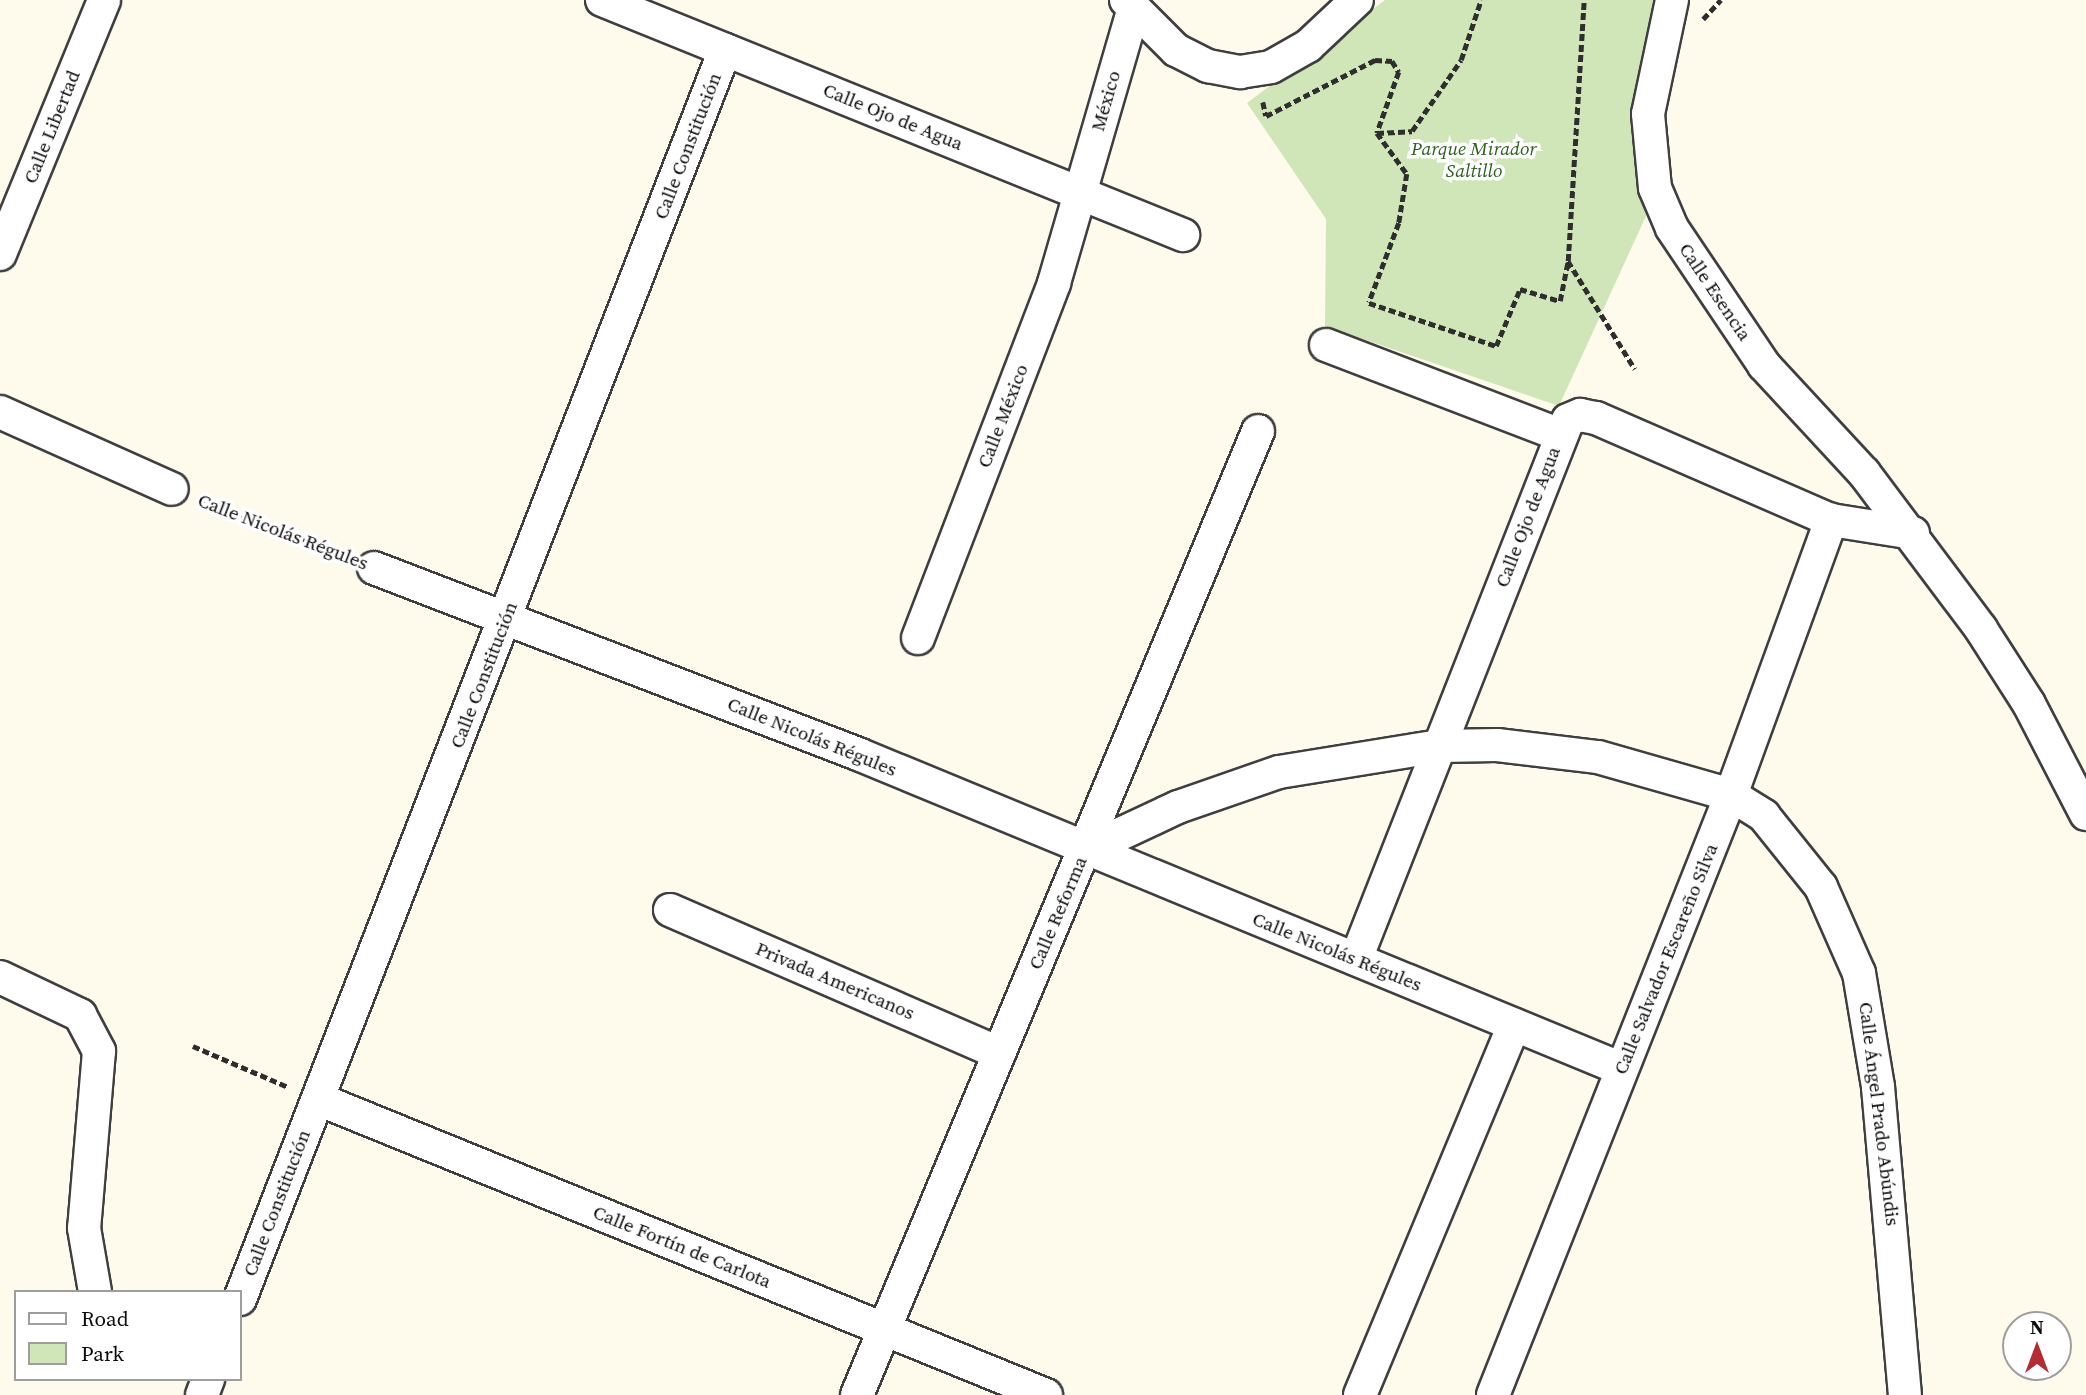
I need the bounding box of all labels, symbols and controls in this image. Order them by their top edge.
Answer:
street label: Calle Libertad [19,67,85,187]
street label: México [1087,68,1125,134]
street label: Calle Constitución [650,70,726,222]
street label: Calle Ojo de Agua [820,79,966,155]
park label: Parque Mirador Saltillo [1411,138,1537,182]
street label: Calle Esencia [1674,239,1756,345]
street label: Calle México [973,361,1033,471]
street label: Calle Ojo de Agua [1491,443,1565,591]
street label: Calle Nicolás Régules [195,489,371,575]
street label: Calle Constitución [446,599,522,751]
street label: Calle Nicolás Régules [724,693,900,781]
street label: Calle Salvador Escareño Silva [1609,840,1723,1078]
street label: Calle Reforma [1024,853,1092,973]
street label: Calle Nicolás Régules [1249,908,1425,996]
street label: Privada Americanos [752,937,918,1025]
street label: Calle Ángel Prado Abúndis [1854,1001,1904,1227]
street label: Calle Constitución [239,1127,315,1279]
street label: Calle Fortín de Carlota [590,1201,774,1293]
legend [14,1290,242,1381]
text: Road [81,1304,129,1333]
north arrow [2002,1311,2072,1381]
text: N [2030,1314,2044,1340]
text: Park [81,1339,124,1368]

